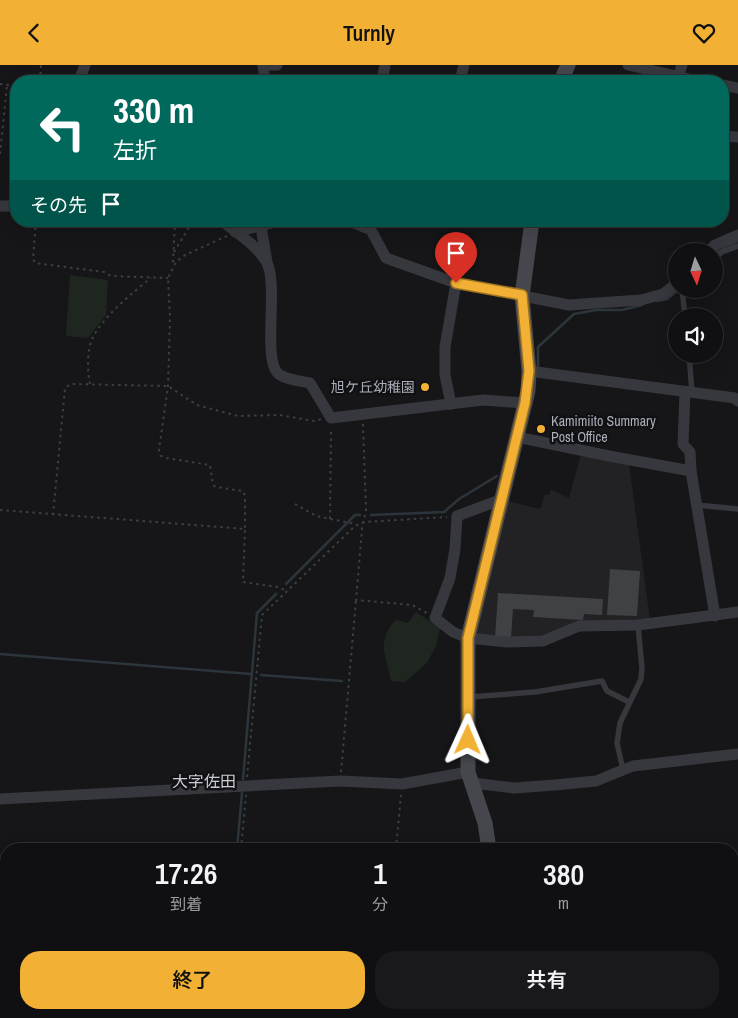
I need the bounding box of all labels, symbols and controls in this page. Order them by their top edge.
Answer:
text: Turnly [343,18,395,48]
icon: back [20,19,48,47]
icon: heart [690,19,718,47]
text: 330 m [113,87,194,134]
icon: left [30,95,95,160]
text: 左折 [113,135,157,165]
icon: arrive [97,190,125,218]
text: その先 [30,192,87,218]
pin [435,232,477,283]
icon: arrive [442,239,470,267]
north arrow [668,243,722,297]
map controls [668,243,723,363]
button: sound [668,308,723,363]
place label: 旭ケ丘幼稚園 [331,378,415,396]
marker: 旭ケ丘幼稚園 [419,381,431,393]
place label: Kamimiito Summary Post Office [551,412,656,446]
marker: Kamimiito Summary Post Office [535,423,547,435]
position arrow [441,713,493,765]
district label: 大字佐田 [172,770,236,792]
text: 17:26 [155,853,217,893]
text: 1 [373,853,387,893]
text: 380 [543,854,584,894]
text: m [558,892,569,914]
text: 到着 [170,893,202,915]
text: 分 [372,893,388,915]
button: 終了 [20,951,365,1009]
button: 共有 [375,951,719,1009]

